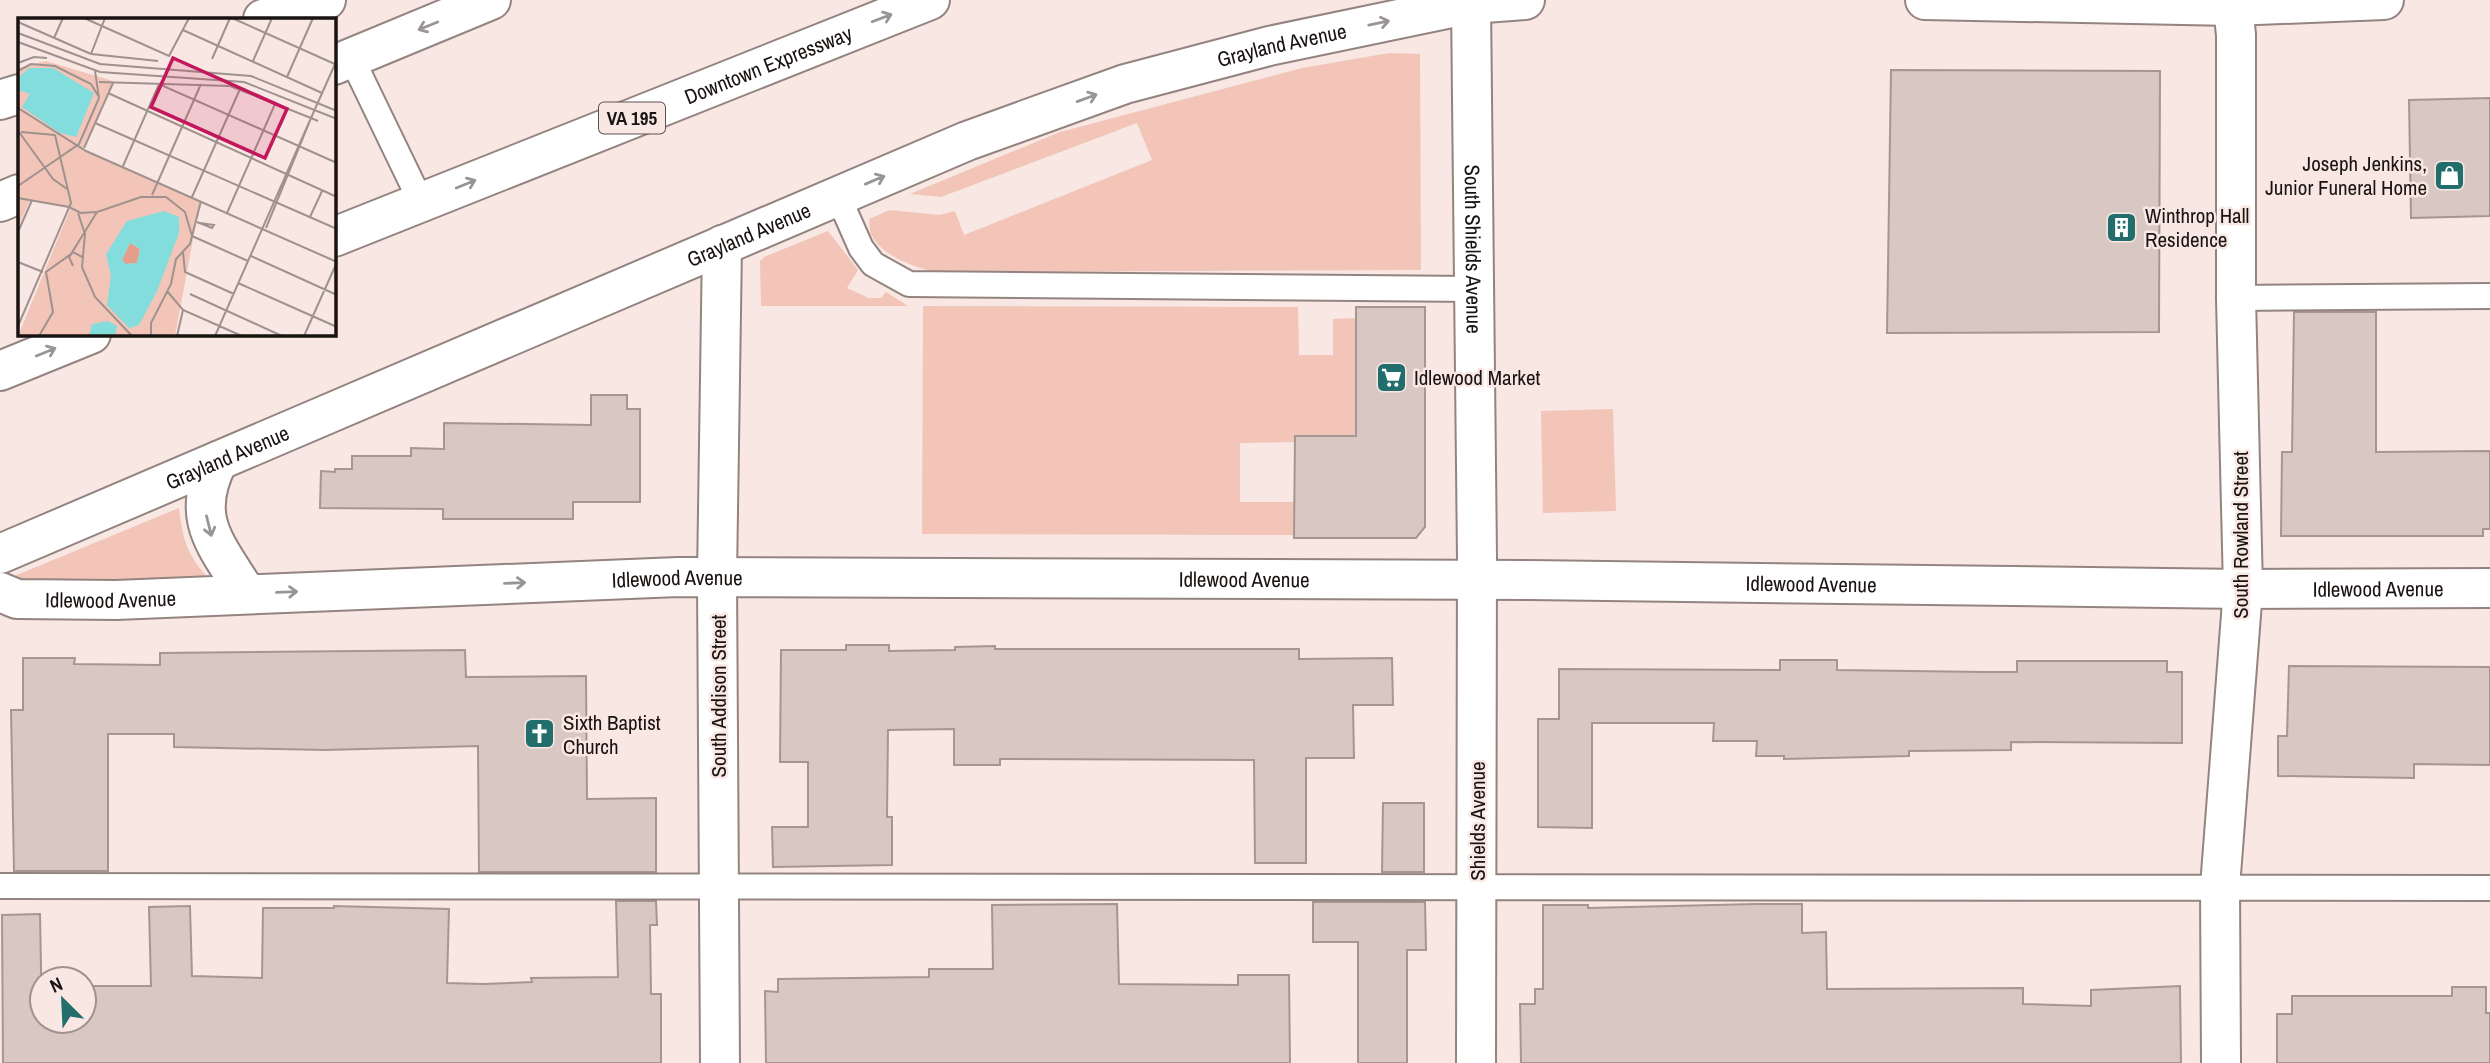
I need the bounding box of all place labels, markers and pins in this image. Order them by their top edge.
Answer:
place label: Joseph Jenkins, Junior Funeral Home [2265,149,2427,202]
shop icon: Joseph Jenkins, Junior Funeral Home [2433,158,2467,192]
place label: Winthrop Hall Residence [2145,201,2249,254]
building icon: Winthrop Hall Residence [2105,210,2139,244]
supermarket icon: Idlewood Market [1374,360,1408,394]
place label: Idlewood Market [1414,363,1541,392]
place label: Sixth Baptist Church [563,708,661,761]
church icon: Sixth Baptist Church [523,717,557,751]

